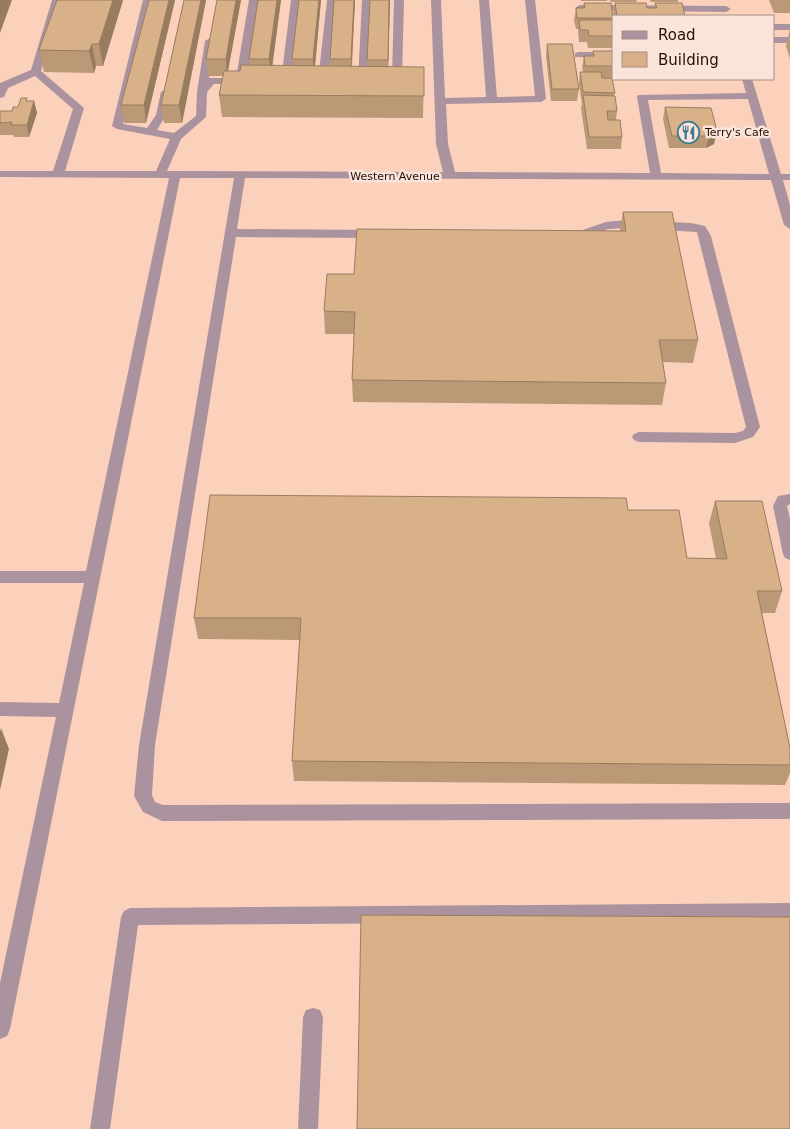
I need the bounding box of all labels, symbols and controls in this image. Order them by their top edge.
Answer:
legend [612,15,775,80]
text: Road [658,26,696,44]
text: Building [658,51,719,69]
restaurant icon: Terry's Cafe [677,120,701,144]
place label: Terry's Cafe [704,126,770,139]
street label: Western Avenue [350,170,440,183]

